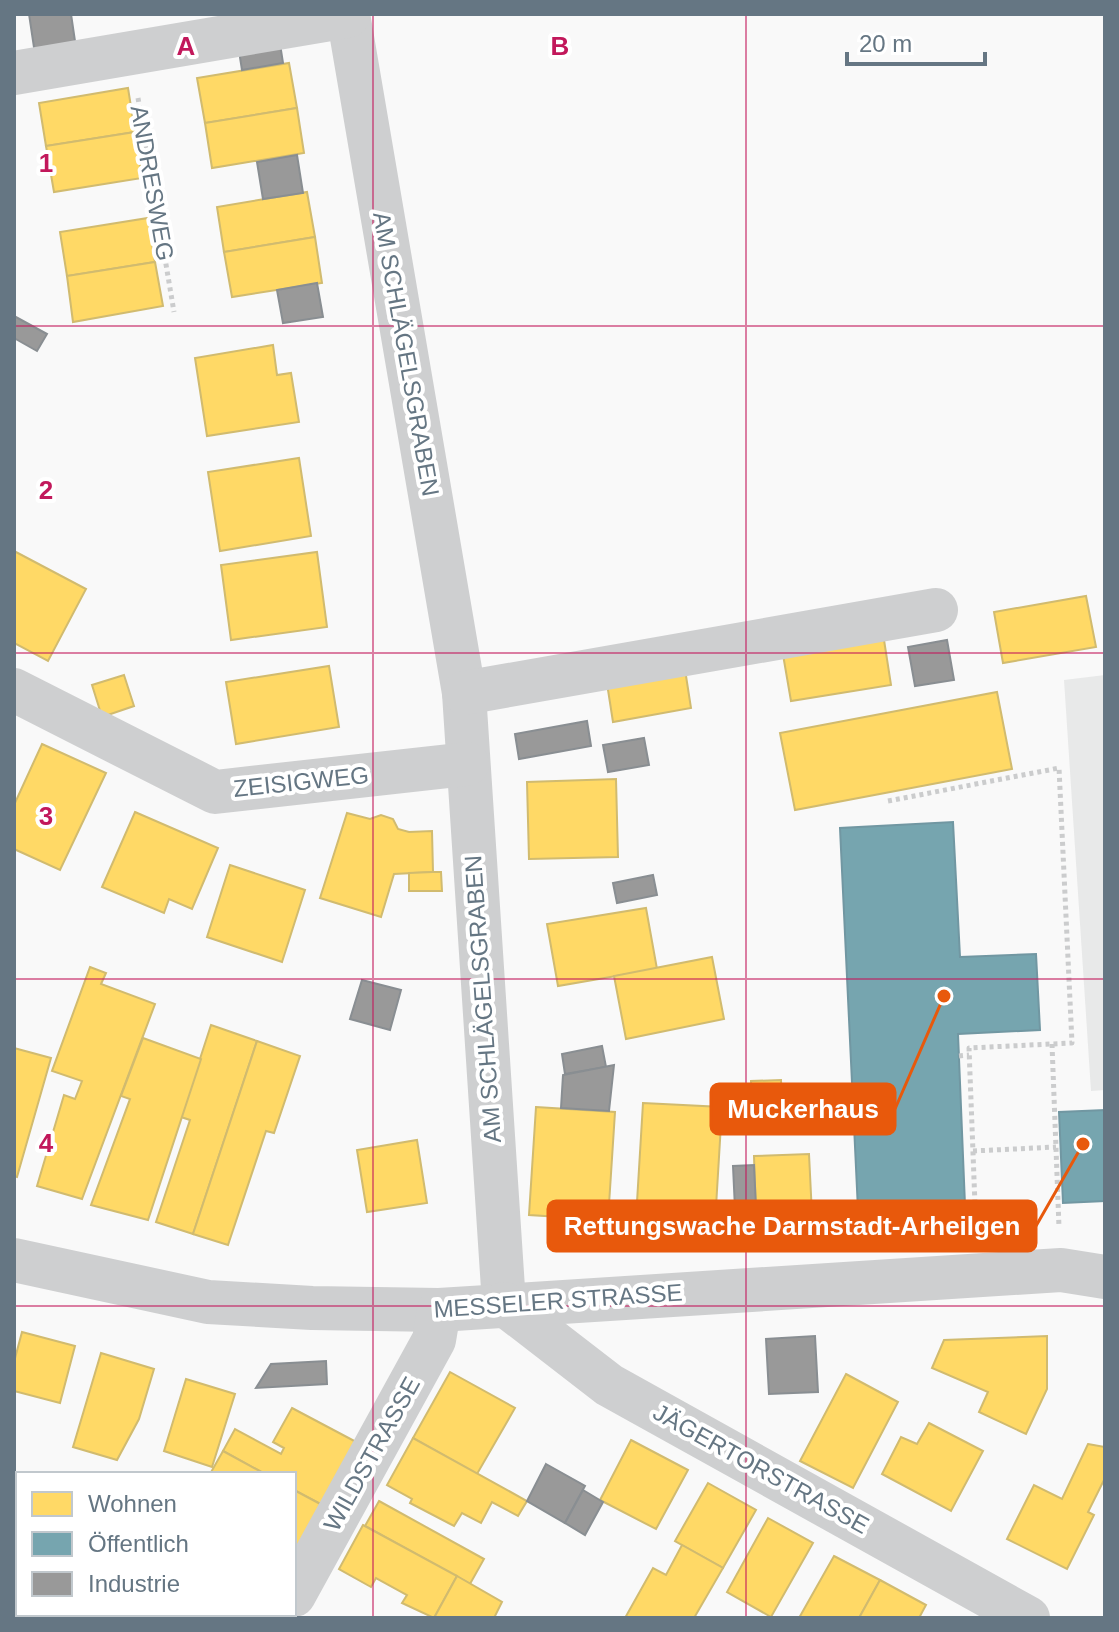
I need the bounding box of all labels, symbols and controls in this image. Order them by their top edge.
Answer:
scale bar [847,16,985,66]
text: 20 m [859,30,912,57]
text: A [177,31,196,61]
text: B [551,31,569,61]
street label: ANDRESWEG [126,103,179,263]
text: 1 [39,148,53,178]
street label: AM SCHLÄGELSGRABEN [368,210,445,498]
text: 2 [39,475,53,505]
street label: ZEISIGWEG [232,761,370,802]
text: 3 [39,801,53,831]
street label: AM SCHLÄGELSGRABEN [459,854,506,1144]
callout: Muckerhaus [711,1084,895,1134]
text: Muckerhaus [727,1094,879,1124]
text: 4 [39,1128,54,1158]
callout: Rettungswache Darmstadt-Arheilgen [548,1201,1036,1251]
text: Rettungswache Darmstadt-Arheilgen [564,1211,1020,1241]
street label: MESSELER STRASSE [433,1278,683,1323]
street label: WILDSTRASSE [318,1372,425,1536]
street label: JÄGERTORSTRASSE [649,1398,874,1539]
legend [16,1472,296,1616]
text: Wohnen [88,1490,177,1517]
text: Öffentlich [88,1530,189,1557]
text: Industrie [88,1570,180,1597]

